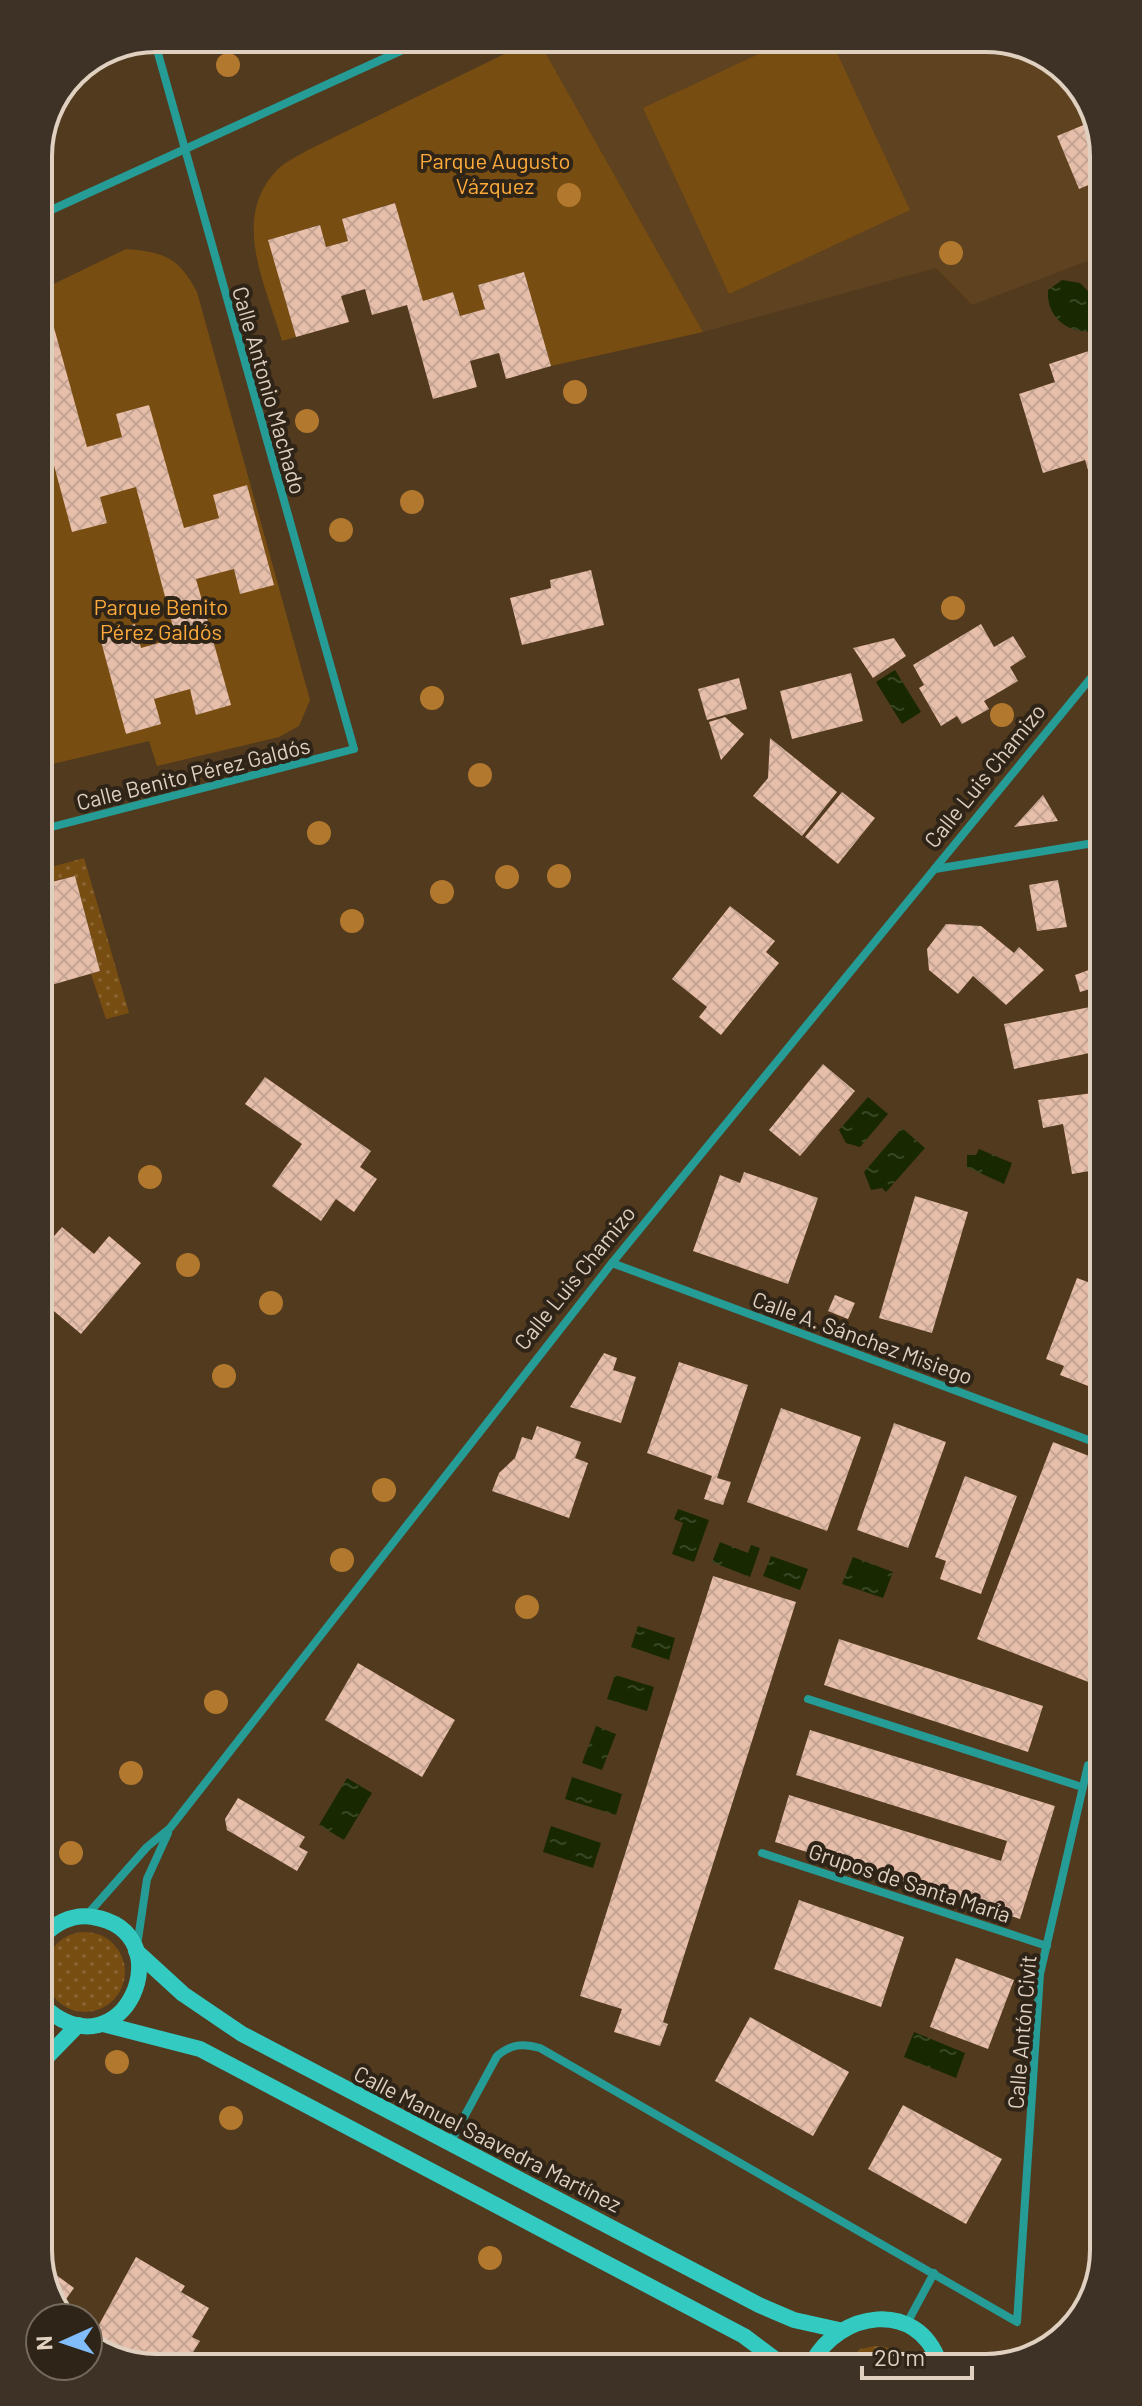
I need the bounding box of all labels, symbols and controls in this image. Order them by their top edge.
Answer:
park label: Parque Augusto Vázquez [420,147,570,198]
street label: Calle Antonio Machado [228,283,312,497]
park label: Parque Benito Pérez Galdós [94,593,228,644]
street label: Calle Luis Chamizo [918,698,1050,852]
street label: Calle Benito Pérez Galdós [73,731,313,815]
street label: Calle Luis Chamizo [508,1200,640,1354]
street label: Calle A. Sánchez Misiego [749,1285,977,1389]
street label: Grupos de Santa María [806,1837,1014,1927]
street label: Calle Antón Civit [1001,1954,1041,2110]
street label: Calle Manuel Saavedra Martínez [350,2059,626,2217]
north arrow [24,2302,104,2382]
scale bar [862,2330,972,2380]
text: N [30,2335,56,2351]
text: 20 m [874,2342,925,2371]

